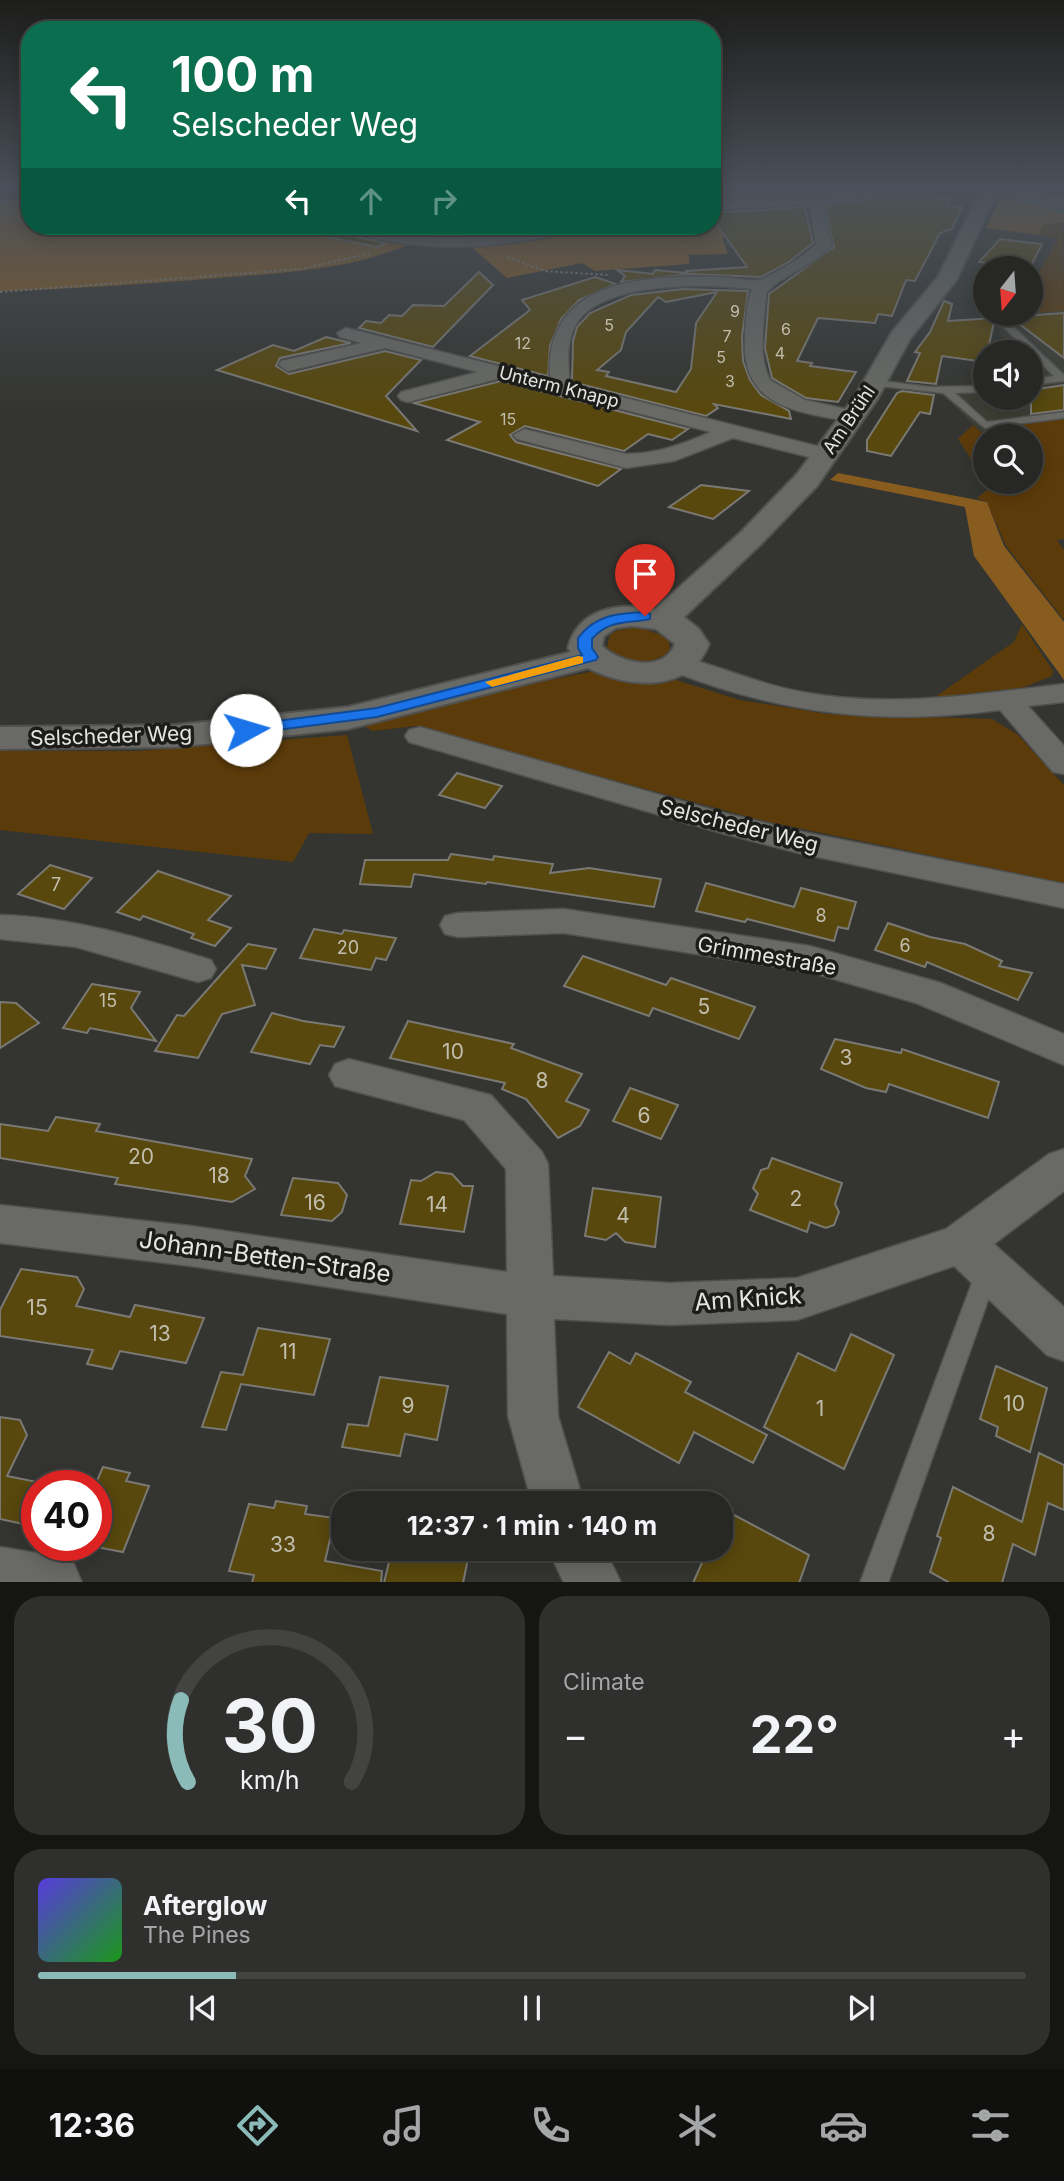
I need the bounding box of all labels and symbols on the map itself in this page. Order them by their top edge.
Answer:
north arrow [973,256,1043,326]
house number: 9 [730,301,740,321]
house number: 5 [604,315,614,335]
house number: 6 [781,319,791,339]
house number: 7 [722,326,732,346]
house number: 12 [515,333,531,353]
house number: 4 [775,343,785,363]
house number: 5 [716,347,726,367]
street label: Unterm Knapp [497,361,621,412]
house number: 3 [725,371,735,391]
street label: Am Brühl [818,382,879,458]
house number: 15 [500,409,516,429]
pin [615,544,675,616]
position arrow [209,693,283,767]
street label: Selscheder Weg [29,720,192,751]
street label: Selscheder Weg [657,794,821,857]
house number: 7 [51,874,61,895]
house number: 8 [815,905,827,926]
street label: Grimmestraße [696,931,839,980]
house number: 6 [899,935,911,956]
house number: 20 [337,937,359,958]
house number: 15 [99,990,117,1011]
house number: 5 [698,994,710,1019]
house number: 10 [442,1039,464,1064]
house number: 3 [840,1045,852,1070]
house number: 8 [536,1068,549,1093]
house number: 6 [637,1103,651,1128]
house number: 20 [128,1144,154,1169]
house number: 18 [208,1163,230,1188]
house number: 2 [790,1186,802,1211]
house number: 16 [304,1190,326,1215]
house number: 14 [426,1192,448,1217]
house number: 4 [616,1203,630,1228]
street label: Johann-Betten-Straße [138,1225,393,1289]
street label: Am Knick [693,1280,803,1317]
house number: 15 [26,1295,48,1320]
house number: 13 [149,1321,171,1346]
house number: 11 [279,1339,297,1364]
house number: 10 [1003,1391,1025,1416]
house number: 9 [401,1393,415,1418]
house number: 1 [816,1396,824,1421]
speed limit sign: 40 [21,1470,112,1561]
house number: 8 [983,1521,996,1546]
house number: 33 [270,1532,296,1557]

